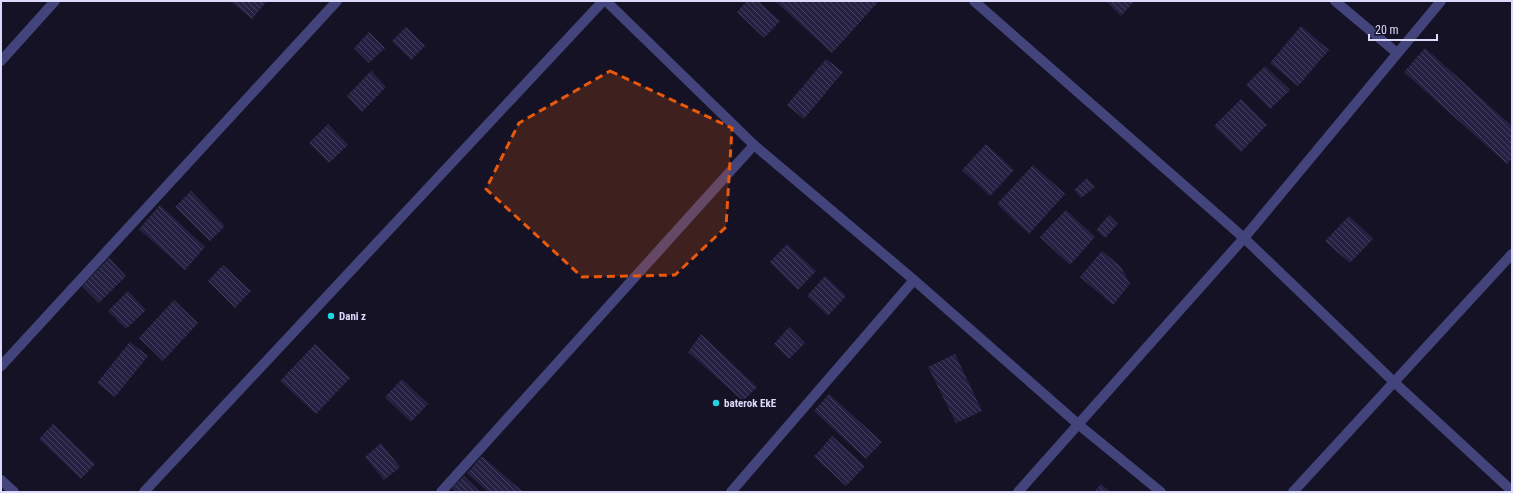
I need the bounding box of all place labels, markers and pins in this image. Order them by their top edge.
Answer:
place label: Dani z [339,310,366,323]
marker: Dani z [326,311,336,321]
place label: baterok EkE [724,397,777,410]
marker: baterok EkE [711,398,721,408]

